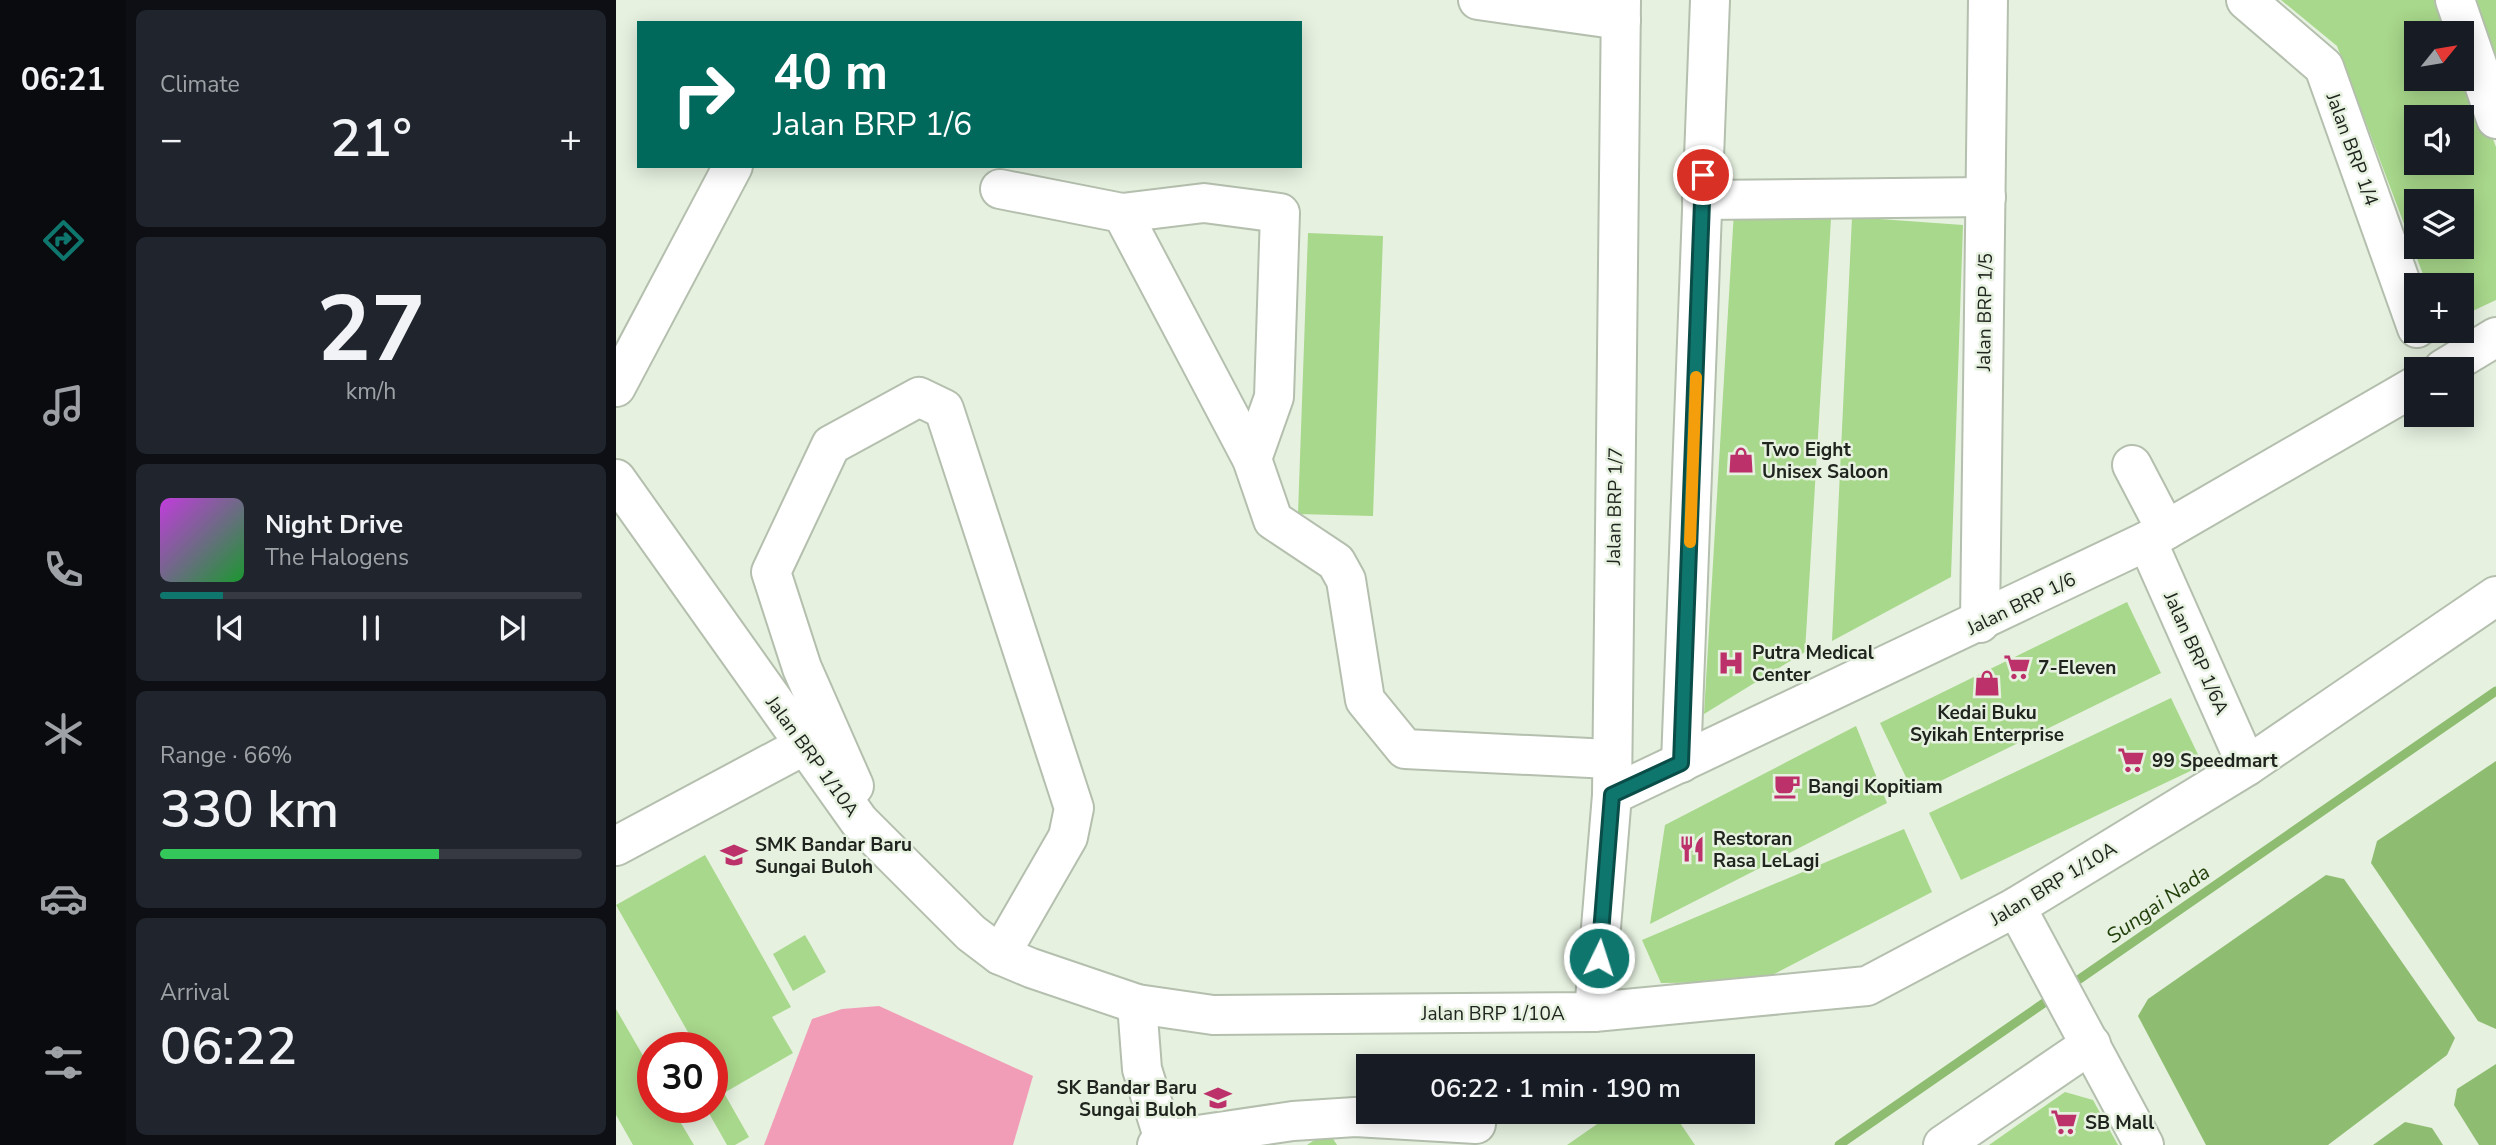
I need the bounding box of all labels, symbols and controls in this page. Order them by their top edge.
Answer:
north arrow [2404,21,2474,91]
map controls [2404,21,2474,427]
text: 40 m [773,39,888,106]
icon: right [658,49,749,140]
text: 06:21 [21,58,105,101]
text: Climate [160,69,240,100]
street label: Jalan BRP 1/4 [2319,88,2384,209]
text: 21° [330,103,412,174]
text: Jalan BRP 1/6 [773,103,972,146]
button: sound [2404,105,2474,175]
text: − [160,114,183,165]
text: + [559,114,582,165]
pin [1673,145,1733,205]
icon: arrive [1684,156,1722,194]
button: layers [2404,189,2474,259]
icon: directions [39,216,88,265]
street label: Jalan BRP 1/5 [1971,253,1999,372]
text: 27 [316,268,426,392]
button: + [2404,273,2474,343]
button: − [2404,357,2474,427]
text: km/h [346,376,396,407]
icon: music [39,381,88,430]
place label: Two Eight Unisex Saloon [1762,437,1888,485]
shop icon: Two Eight Unisex Saloon [1726,445,1756,475]
street label: Jalan BRP 1/7 [1601,447,1629,566]
text: Night Drive [265,507,403,542]
text: The Halogens [265,542,409,573]
icon: phone [39,545,88,594]
street label: Jalan BRP 1/6 [1962,566,2080,642]
street label: Jalan BRP 1/6A [2157,587,2235,719]
icon: previous [211,609,249,647]
icon: pause [352,609,390,647]
icon: next [493,609,531,647]
place label: Putra Medical Center [1752,640,1874,688]
hospital icon: Putra Medical Center [1716,648,1746,678]
supermarket icon: 7-Eleven [2002,652,2032,682]
place label: 7-Eleven [2038,655,2116,681]
shop icon: Kedai Buku Syikah Enterprise [1972,668,2002,698]
street label: Jalan BRP 1/10A [759,690,865,822]
place label: Kedai Buku Syikah Enterprise [1910,700,2064,748]
icon: climate [39,709,88,758]
text: Range · 66% [160,740,292,771]
supermarket icon: 99 Speedmart [2116,745,2146,775]
place label: 99 Speedmart [2152,748,2278,774]
cafe icon: Bangi Kopitiam [1772,771,1802,801]
text: 330 km [160,774,339,845]
place label: Bangi Kopitiam [1808,774,1943,800]
place label: Restoran Rasa LeLagi [1713,826,1819,874]
place label: SMK Bandar Baru Sungai Buloh [755,832,912,880]
restaurant icon: Restoran Rasa LeLagi [1677,834,1707,864]
street label: Jalan BRP 1/10A [1984,836,2122,932]
school or university icon: SMK Bandar Baru Sungai Buloh [719,840,749,870]
water label: Sungai Nada [2101,858,2215,950]
icon: car [39,874,88,923]
position arrow [1562,921,1636,995]
text: Arrival [160,977,229,1008]
street label: Jalan BRP 1/10A [1420,1001,1565,1027]
text: 06:22 [160,1011,297,1082]
speed limit sign: 30 [637,1032,728,1123]
icon: filters [39,1038,88,1087]
text: 06:22 · 1 min · 190 m [1430,1071,1681,1106]
place label: SK Bandar Baru Sungai Buloh [1056,1075,1197,1123]
school or university icon: SK Bandar Baru Sungai Buloh [1203,1083,1233,1113]
supermarket icon: SB Mall [2049,1107,2079,1137]
place label: SB Mall [2085,1110,2154,1136]

